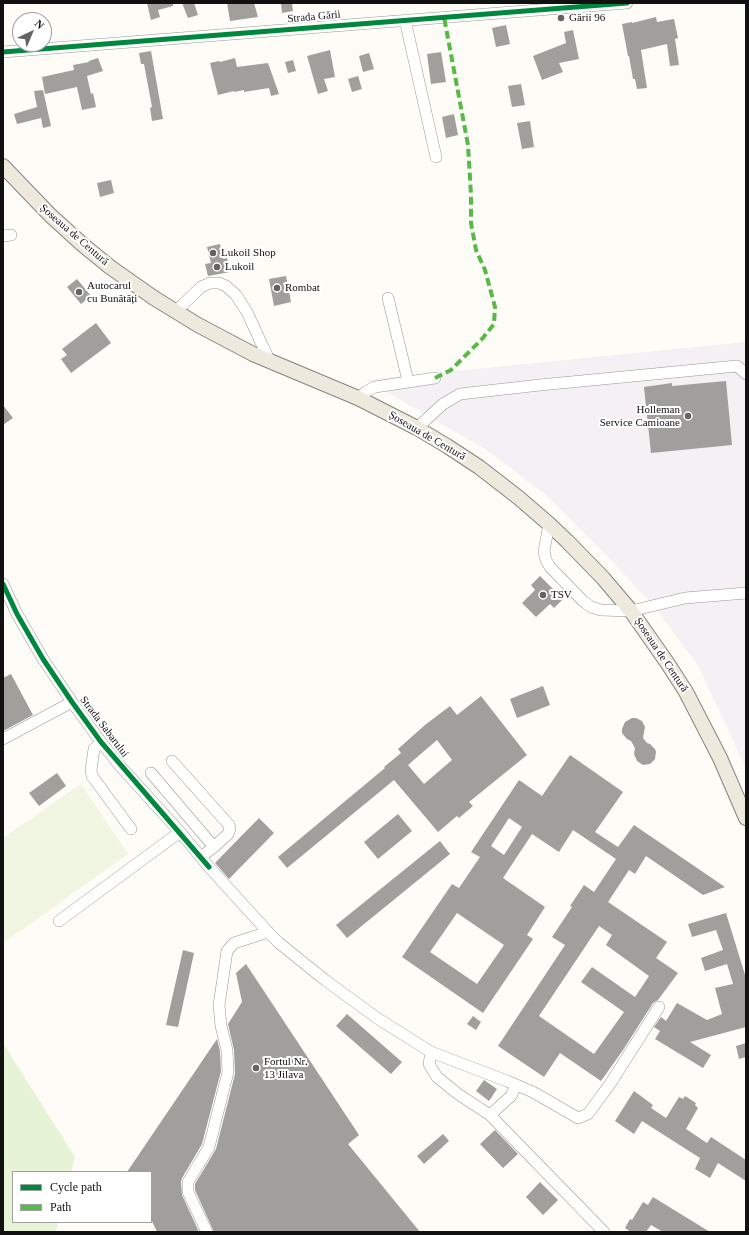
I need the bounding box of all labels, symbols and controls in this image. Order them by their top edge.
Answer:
street label: Strada Gării [287,8,341,26]
place label: Gării 96 [569,11,605,25]
north arrow [12,12,52,52]
marker: Gării 96 [556,13,566,23]
text: N [33,17,47,31]
street label: Șoseaua de Centură [37,202,111,268]
place label: Lukoil Shop [221,246,276,260]
marker: Lukoil Shop [208,248,218,258]
place label: Lukoil [225,260,254,274]
marker: Lukoil [212,262,222,272]
place label: Autocarul cu Bunătăți [87,279,137,305]
place label: Rombat [285,281,320,295]
marker: Rombat [272,283,282,293]
marker: Autocarul cu Bunătăți [74,287,84,297]
place label: Holleman Service Camioane [600,403,680,429]
street label: Șoseaua de Centură [386,409,468,463]
marker: Holleman Service Camioane [683,411,693,421]
place label: TSV [551,588,572,602]
marker: TSV [538,590,548,600]
street label: Șoseaua de Centură [631,615,691,695]
street label: Strada Sabarului [77,694,131,760]
place label: Fortul Nr. 13 Jilava [264,1055,307,1081]
marker: Fortul Nr. 13 Jilava [251,1063,261,1073]
legend [12,1171,152,1223]
text: Cycle path [50,1180,102,1194]
text: Path [50,1200,71,1214]

